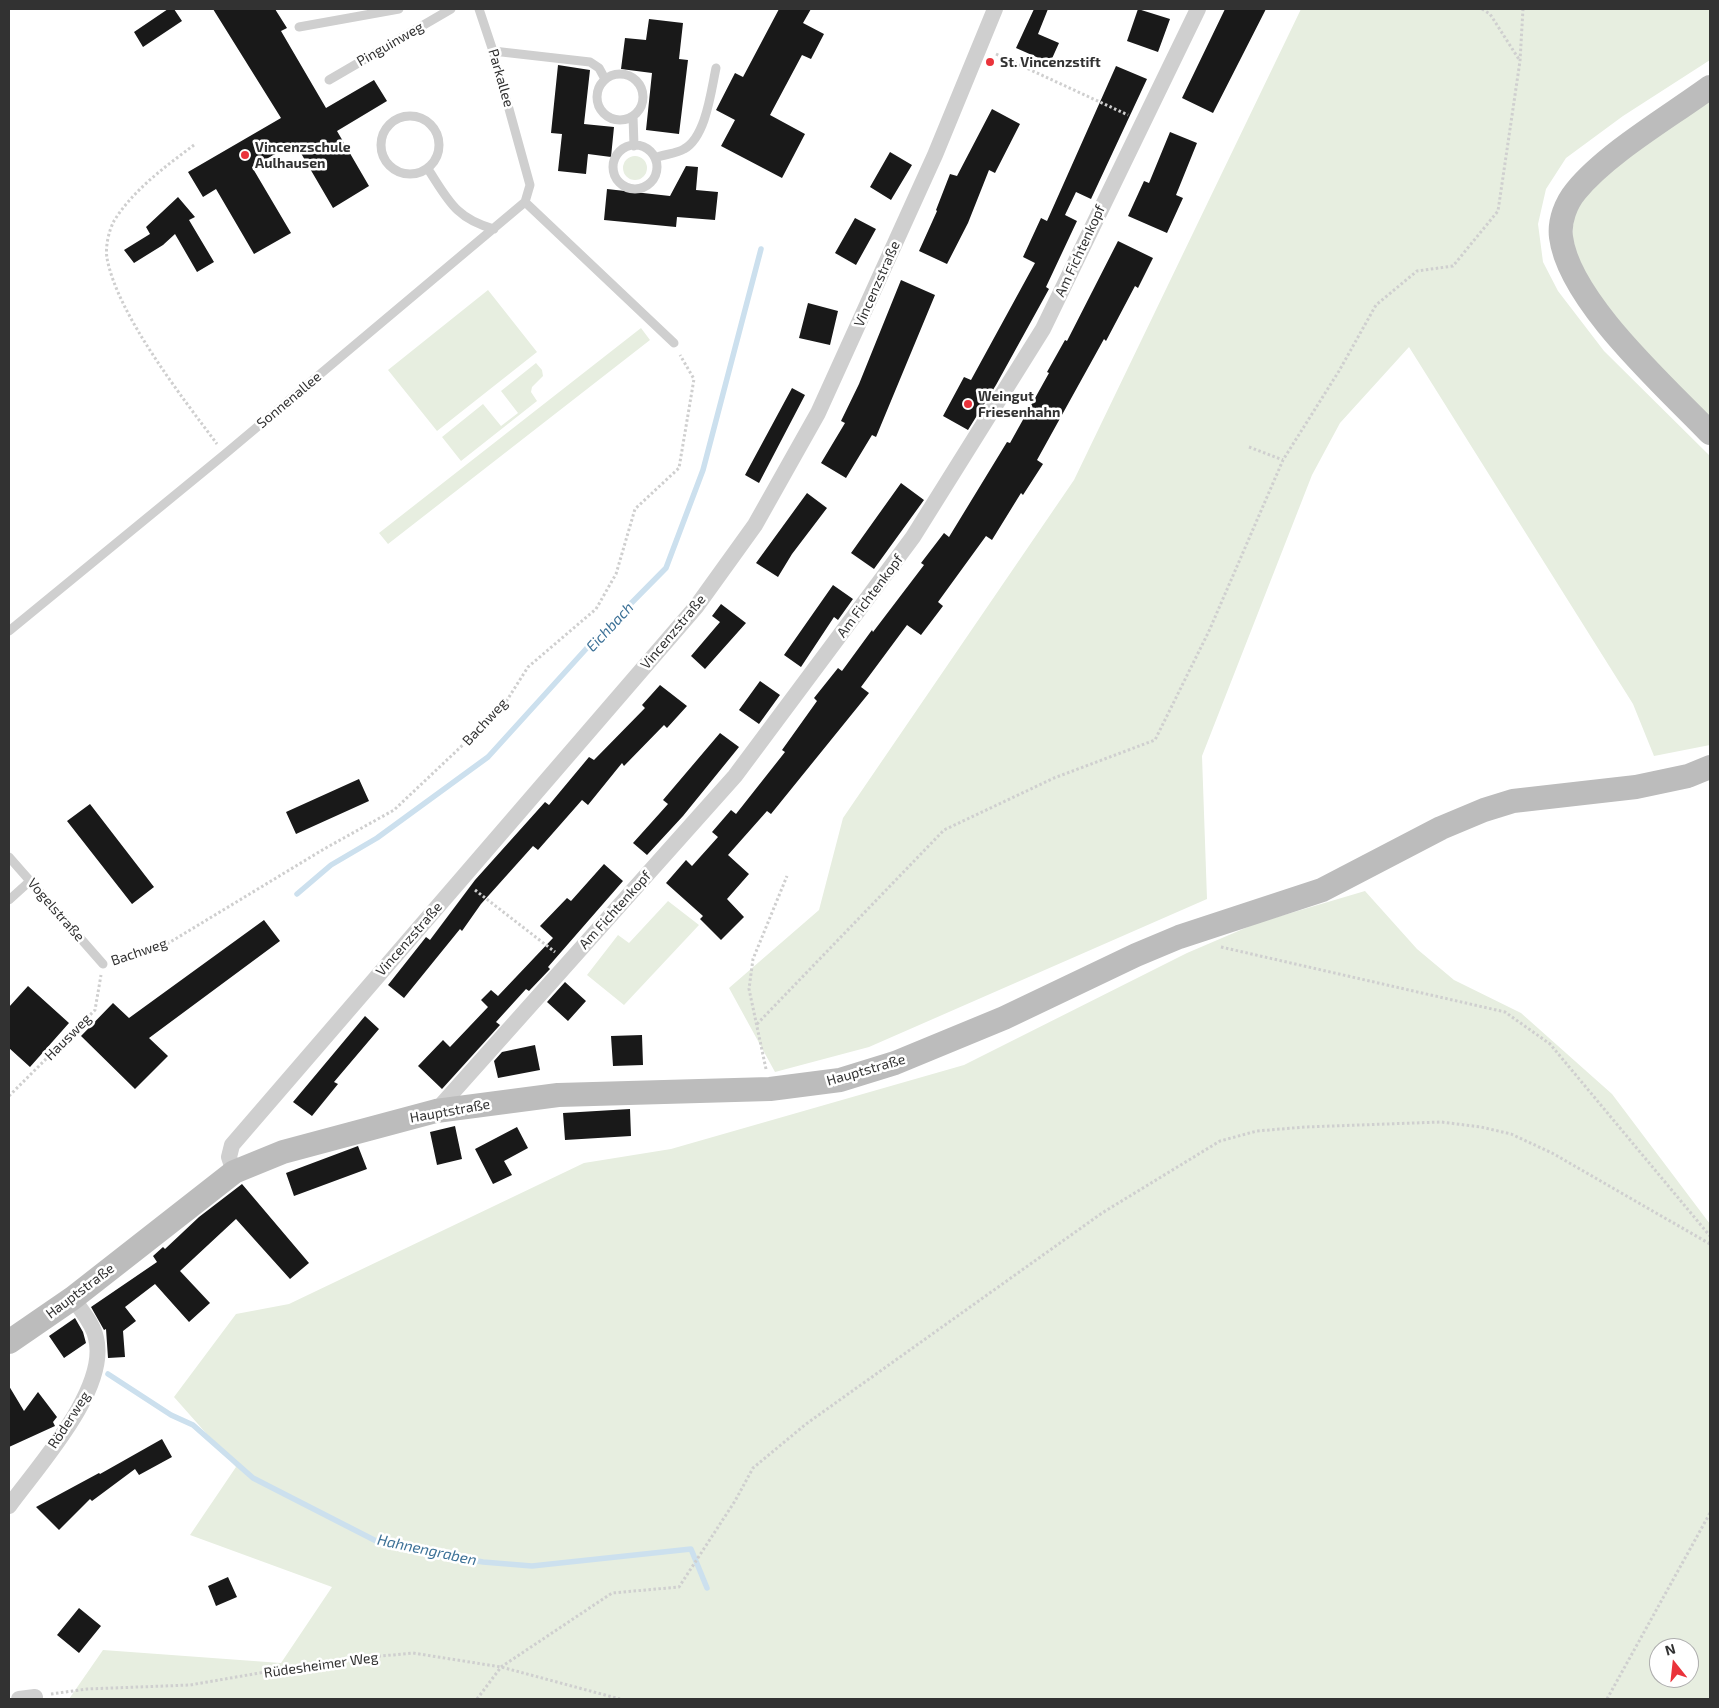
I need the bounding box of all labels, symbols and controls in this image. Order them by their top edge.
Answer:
street label: Pinguinweg [354,18,426,70]
street label: Parkallee [485,47,517,109]
place label: St. Vincenzstift [1000,54,1101,70]
marker: St. Vincenzstift [984,56,996,68]
place label: Vincenzschule Aulhausen [255,139,351,172]
marker: Vincenzschule Aulhausen [239,149,251,161]
street label: Am Fichtenkopf [1051,202,1109,300]
street label: Vincenzstraße [851,238,903,330]
street label: Sonnenallee [253,368,325,432]
place label: Weingut Friesenhahn [978,388,1060,421]
marker: Weingut Friesenhahn [962,398,974,410]
street label: Am Fichtenkopf [833,551,907,641]
street label: Vincenzstraße [637,591,709,673]
water label: Eichbach [583,599,637,655]
street label: Bachweg [459,695,511,749]
street label: Am Fichtenkopf [576,867,654,953]
street label: Vogelstraße [24,875,88,945]
street label: Vincenzstraße [372,899,446,979]
street label: Bachweg [109,935,169,969]
street label: Hausweg [41,1010,95,1064]
street label: Hauptstraße [825,1051,907,1089]
street label: Hauptstraße [409,1096,491,1126]
street label: Hauptstraße [43,1260,117,1322]
street label: Röderweg [44,1388,94,1452]
water label: Hahnengraben [376,1531,478,1569]
north arrow [1649,1638,1699,1688]
text: N [1663,1639,1677,1659]
street label: Rüdesheimer Weg [263,1649,379,1681]

